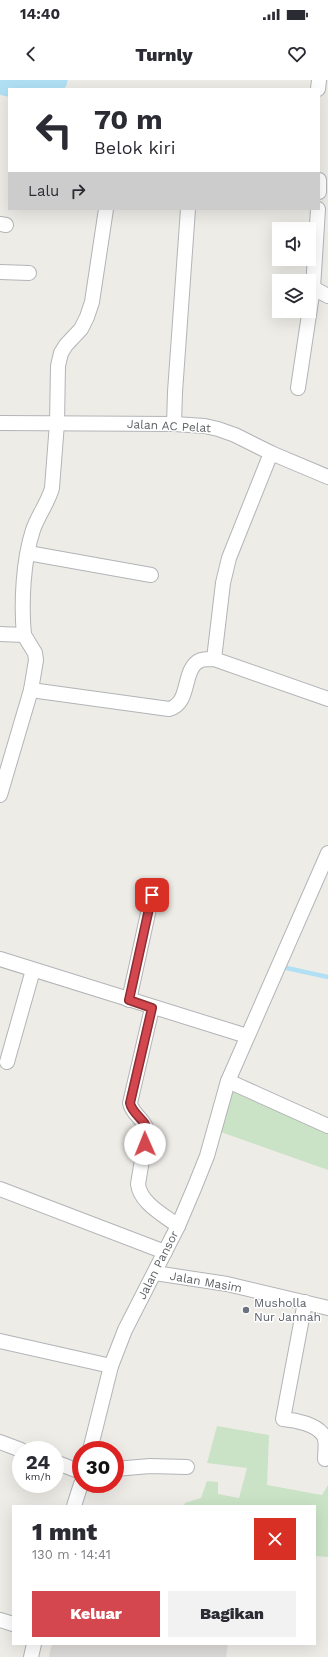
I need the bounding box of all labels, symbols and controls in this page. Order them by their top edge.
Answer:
text: 14:40 [20,5,60,23]
icon: back [20,43,42,65]
icon: heart [286,43,308,65]
text: Turnly [135,44,193,65]
text: 70 m [94,103,163,136]
icon: left [28,104,80,156]
text: Belok kiri [94,137,176,158]
icon: right [67,180,89,202]
text: Lalu [28,182,59,200]
map controls [272,222,316,318]
button: sound [272,222,316,266]
button: layers [272,274,316,318]
street label: Jalan AC Pelat [127,417,211,435]
pin [135,878,169,912]
icon: arrive [141,884,163,906]
position arrow [124,1123,166,1165]
street label: Jalan Pansor [135,1228,181,1302]
street label: Jalan Masim [169,1269,243,1295]
place label: Musholla Nur Jannah [254,1296,321,1324]
marker: Musholla Nur Jannah [241,1305,251,1315]
speed limit sign: 30 [72,1441,124,1493]
text: 24 [26,1450,50,1474]
text: km/h [25,1471,51,1482]
text: 1 mnt [32,1518,97,1546]
button: close [254,1518,296,1560]
text: 130 m · 14:41 [32,1547,111,1562]
button: Keluar [32,1591,160,1637]
button: Bagikan [168,1591,296,1637]

